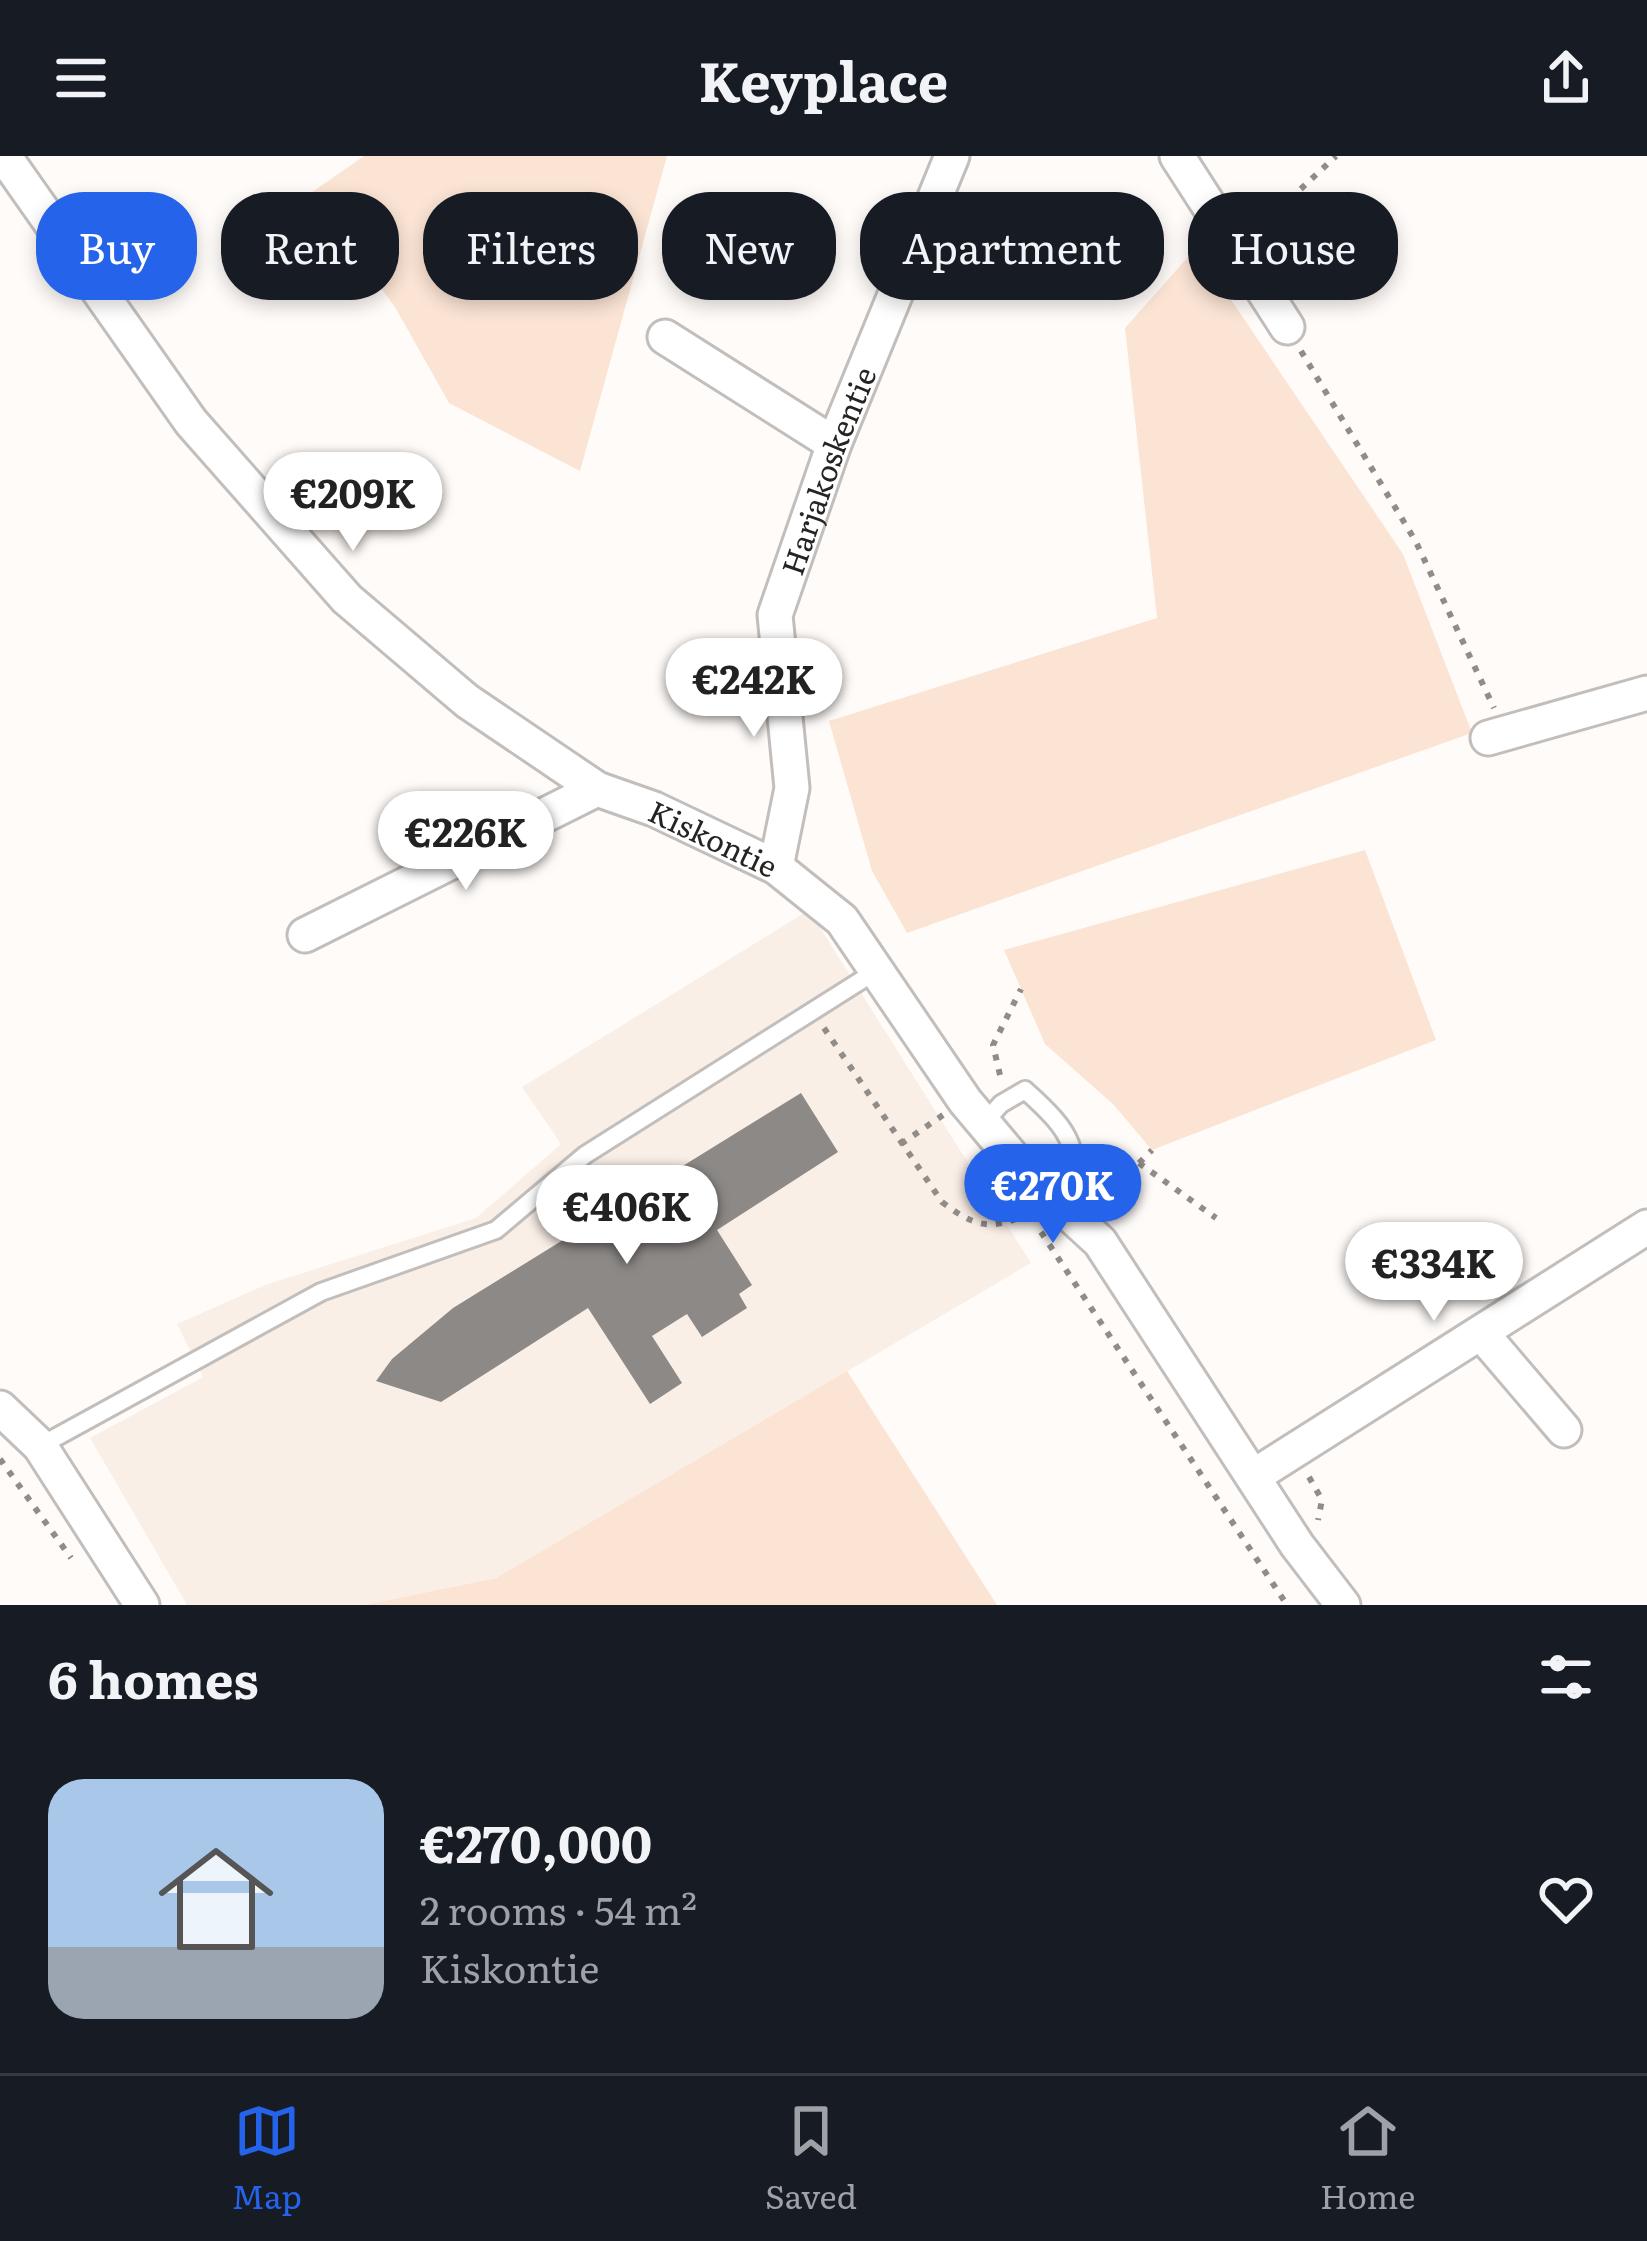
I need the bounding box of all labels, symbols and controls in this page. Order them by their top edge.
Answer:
text: Keyplace [699,38,948,119]
icon: menu [48,45,114,111]
icon: share [1533,45,1599,111]
chip: Buy [36,192,197,300]
chip: Rent [221,192,399,300]
chip: Filters [423,192,638,300]
chip: New [662,192,836,300]
chip: Apartment [860,192,1164,300]
chip: House [1188,192,1398,300]
street label: Harjakoskentie [769,360,885,580]
pin: €209K [269,452,437,554]
text: €209K [290,462,416,520]
pin: €242K [670,638,838,740]
text: €242K [692,648,816,706]
street label: Kiskontie [642,788,785,887]
pin: €226K [382,791,550,893]
text: €226K [405,801,527,859]
pin: €270K [969,1144,1137,1246]
text: €270K [991,1154,1115,1212]
pin: €406K [543,1165,711,1267]
text: €406K [563,1175,691,1233]
pin: €334K [1350,1222,1518,1324]
text: €334K [1372,1232,1496,1290]
text: 6 homes [48,1639,259,1715]
icon: filters [1533,1644,1599,1710]
text: €270,000 [420,1803,652,1879]
icon: home [144,1827,288,1971]
icon: heart [1533,1866,1599,1932]
text: 2 rooms · 54 m² [420,1879,697,1937]
text: Kiskontie [420,1937,599,1995]
tab: Map [232,2098,302,2219]
tab: Saved [765,2098,857,2219]
tab: Home [1320,2098,1415,2219]

